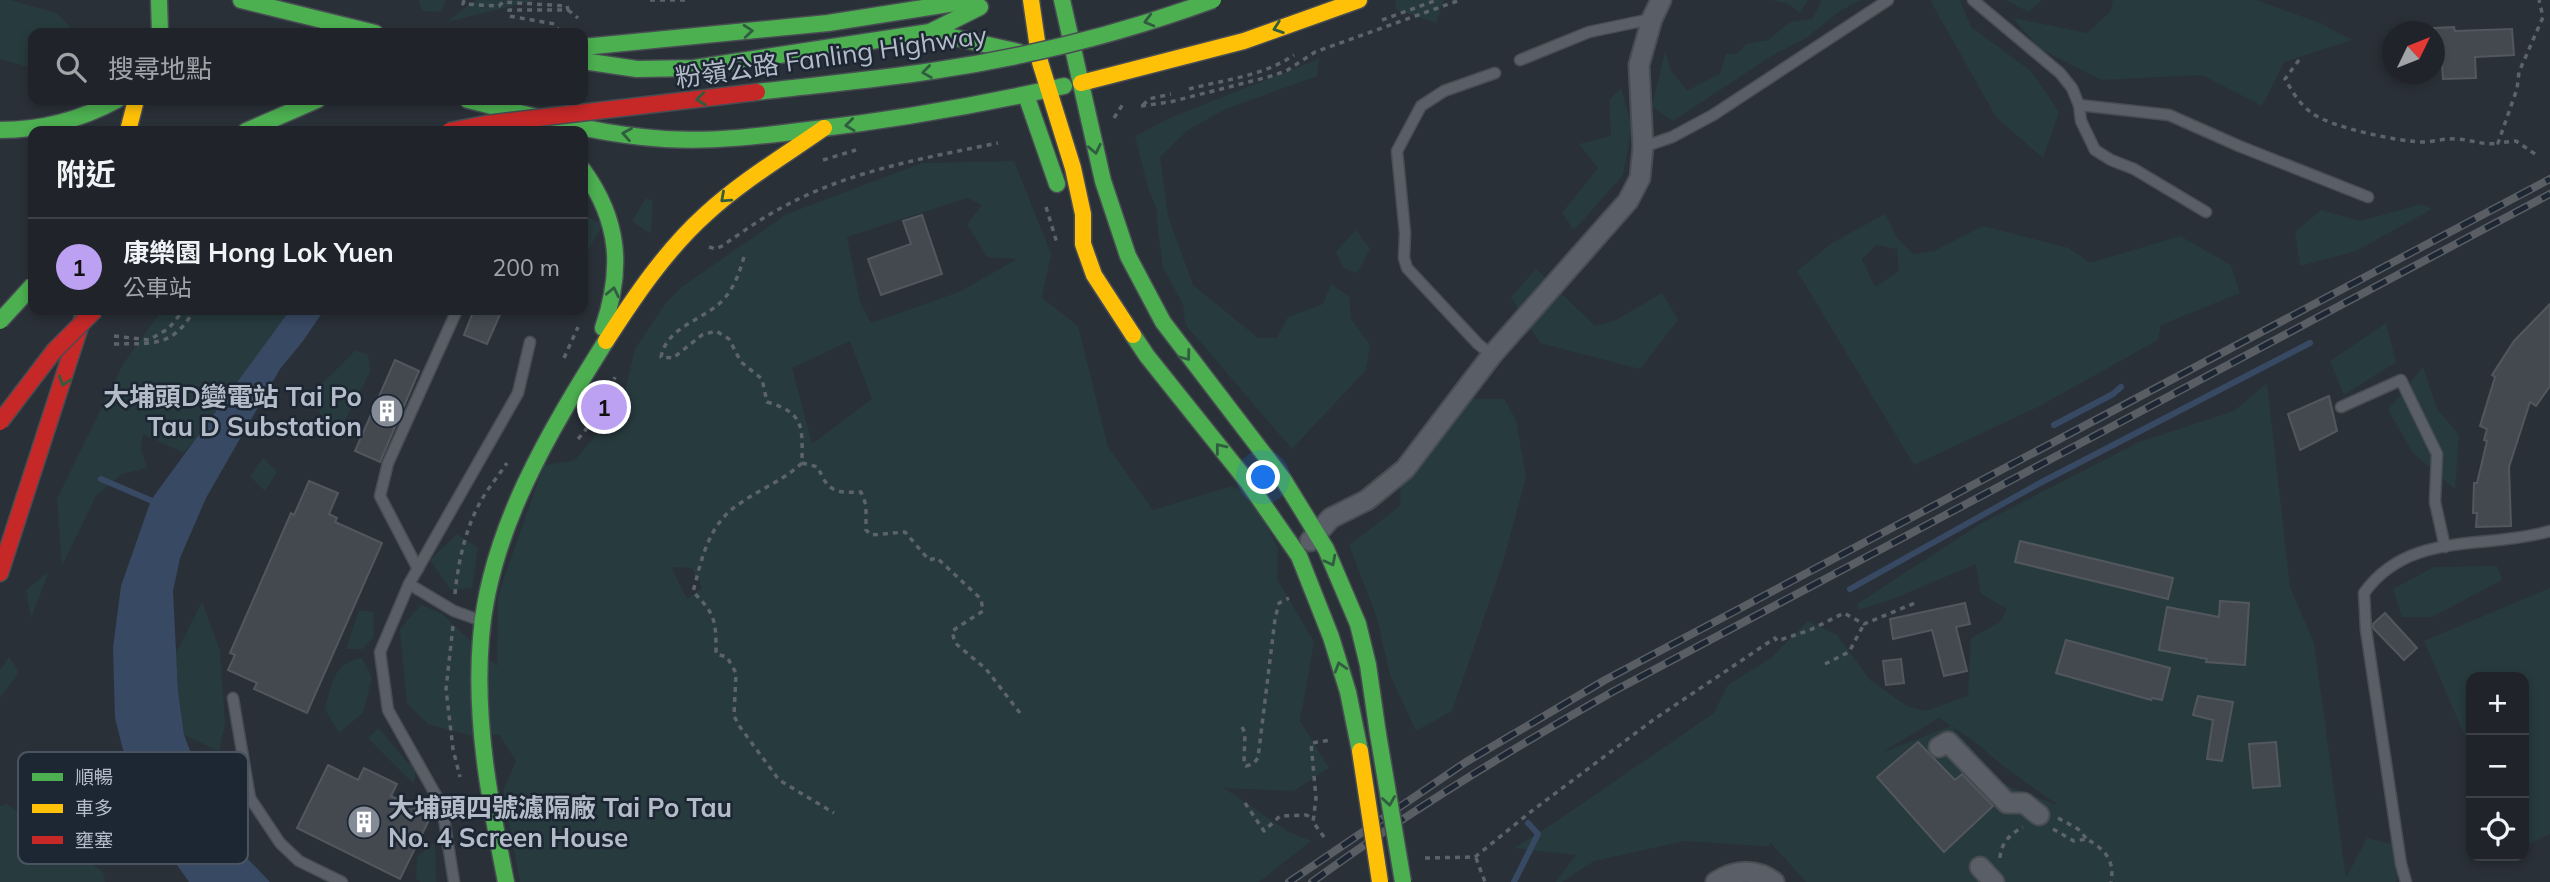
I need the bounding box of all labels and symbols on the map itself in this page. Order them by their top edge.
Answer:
one-way arrow [1143,13,1155,27]
street label: 粉嶺公路 Fanling Highway [673,18,989,94]
one-way arrow [1273,20,1285,34]
north arrow [2382,21,2445,84]
one-way arrow [743,24,754,39]
one-way arrow [921,64,933,79]
one-way arrow [695,91,707,106]
one-way arrow [844,117,856,132]
one-way arrow [621,127,633,142]
one-way arrow [1087,143,1102,155]
one-way arrow [720,190,733,202]
one-way arrow [604,286,619,298]
one-way arrow [1178,348,1191,360]
one-way arrow [58,375,72,387]
place label: 大埔頭D變電站 Tai Po Tau D Substation [103,380,362,443]
pin: 1 [581,381,627,433]
building icon: 大埔頭D變電站 Tai Po Tau D Substation [368,392,406,430]
one-way arrow [1216,444,1228,457]
your location [1246,460,1280,494]
one-way arrow [1322,554,1336,566]
one-way arrow [1334,661,1349,673]
legend [18,752,248,864]
text: 順暢 [75,765,113,789]
place label: 大埔頭四號濾隔廠 Tai Po Tau No. 4 Screen House [388,791,732,854]
one-way arrow [1381,795,1396,807]
text: 車多 [75,796,113,820]
building icon: 大埔頭四號濾隔廠 Tai Po Tau No. 4 Screen House [345,803,383,841]
text: 壅塞 [75,828,113,852]

